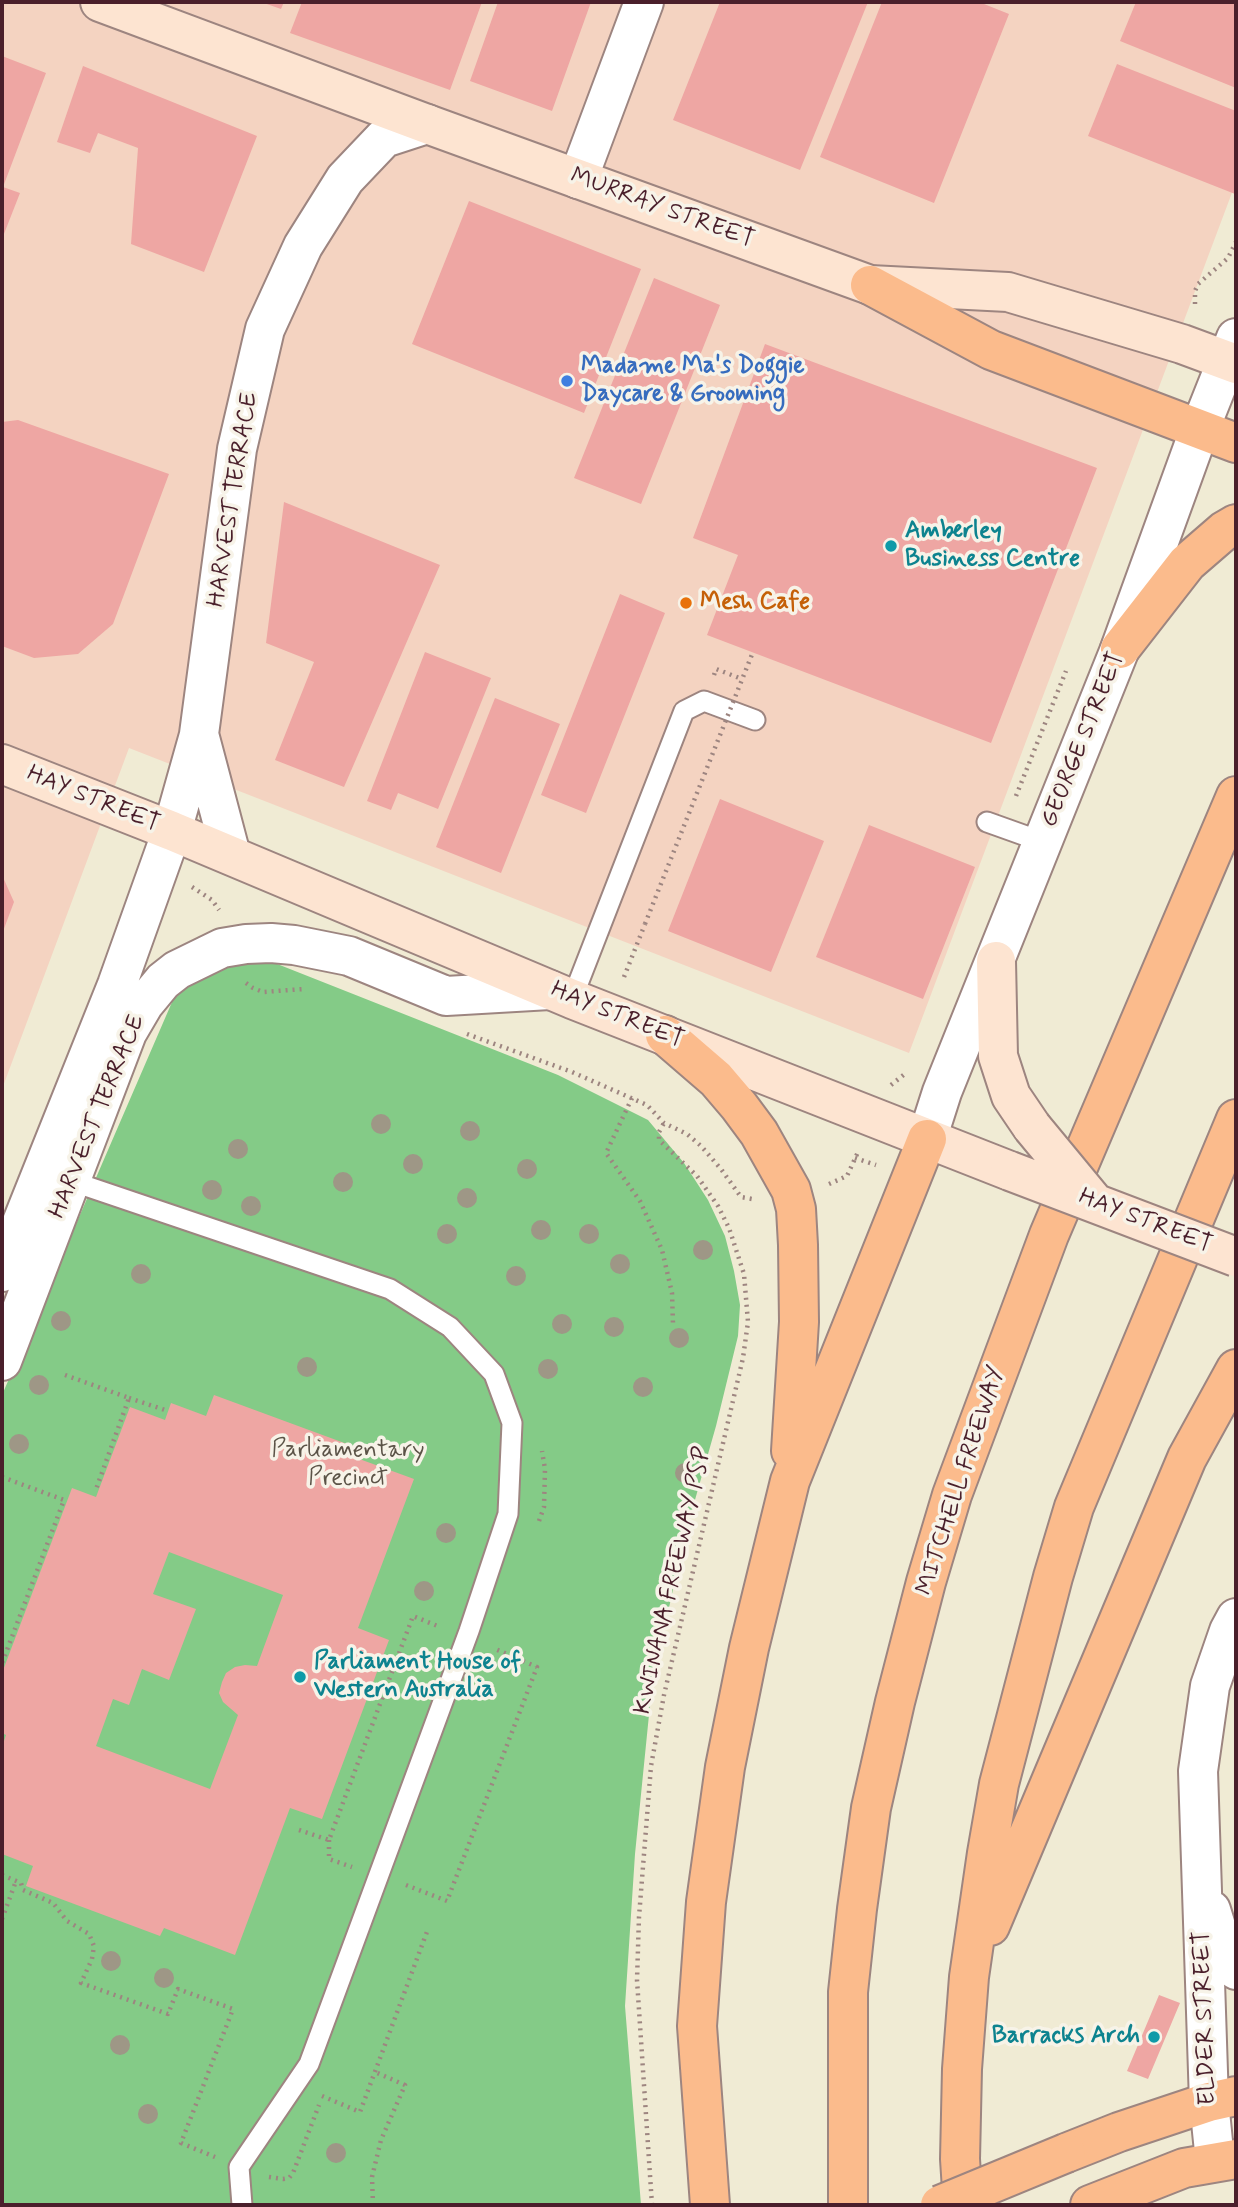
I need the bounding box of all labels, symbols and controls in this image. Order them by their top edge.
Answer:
street label: MURRAY STREET [566,162,758,256]
place label: Madame Ma's Doggie Daycare & Grooming [581,353,805,409]
marker: Madame Ma's Doggie Daycare & Grooming [559,373,575,389]
street label: HARVEST TERRACE [203,391,265,609]
place label: Amberley Business Centre [905,518,1080,574]
marker: Amberley Business Centre [883,538,899,554]
place label: Mesh Cafe [700,589,810,617]
marker: Mesh Cafe [678,595,694,611]
street label: GEORGE STREET [1036,648,1132,832]
street label: HAY STREET [22,760,164,840]
street label: HAY STREET [546,976,688,1056]
street label: HARVEST TERRACE [44,1011,152,1223]
street label: HAY STREET [1074,1183,1216,1261]
street label: MITCHELL FREEWAY [911,1363,1013,1599]
park label: Parliamentary Precinct [272,1437,424,1493]
street label: KWINANA FREEWAY PSP [629,1445,719,1717]
place label: Parliament House of Western Australia [314,1649,521,1705]
marker: Parliament House of Western Australia [292,1669,308,1685]
street label: ELDER STREET [1189,1930,1223,2106]
place label: Barracks Arch [992,2023,1140,2051]
marker: Barracks Arch [1146,2029,1162,2045]

